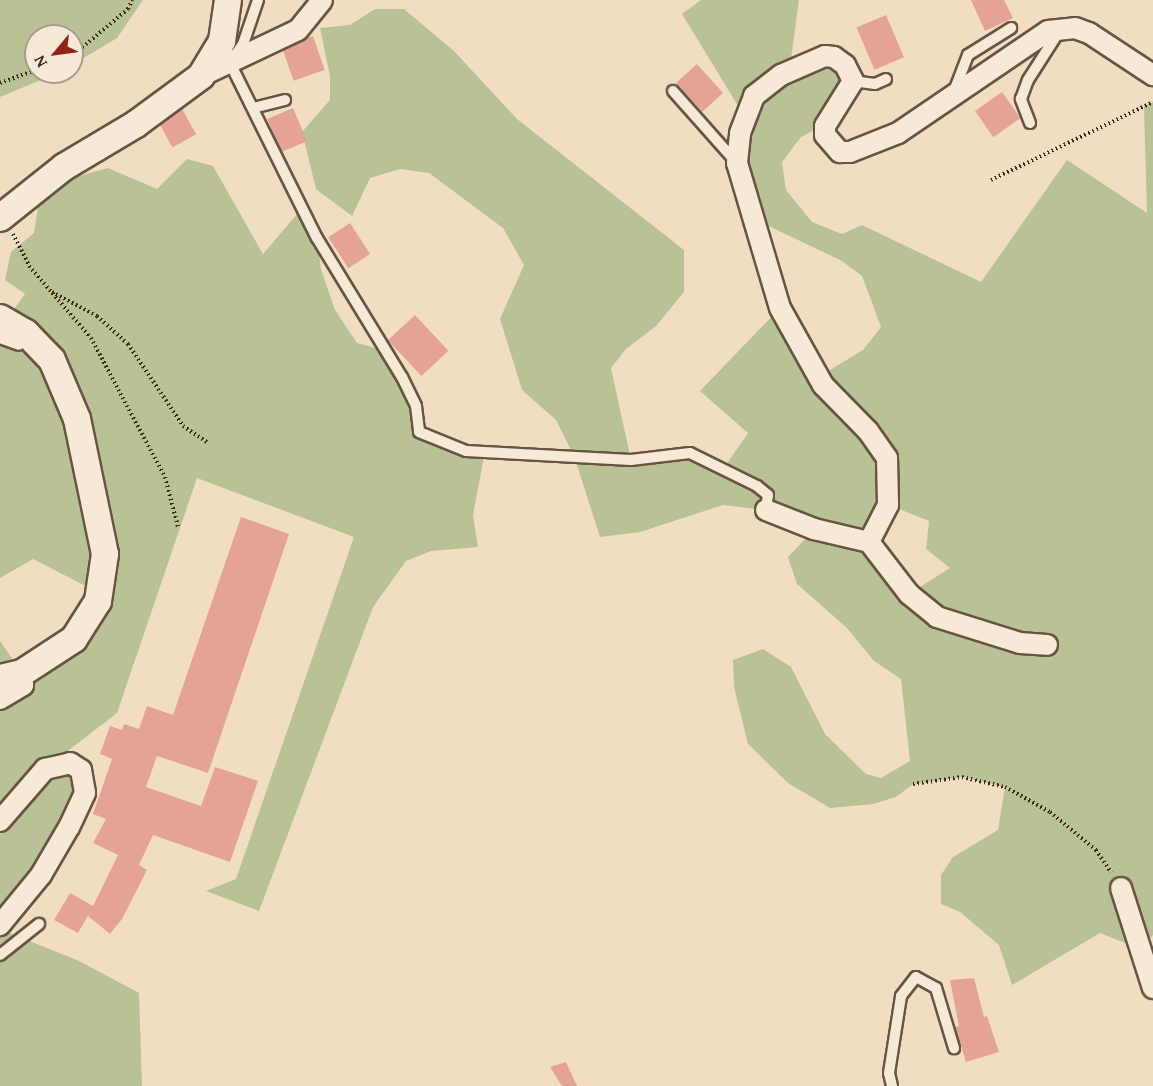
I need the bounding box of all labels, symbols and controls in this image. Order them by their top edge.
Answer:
north arrow [24,24,84,84]
text: N [27,51,53,72]

